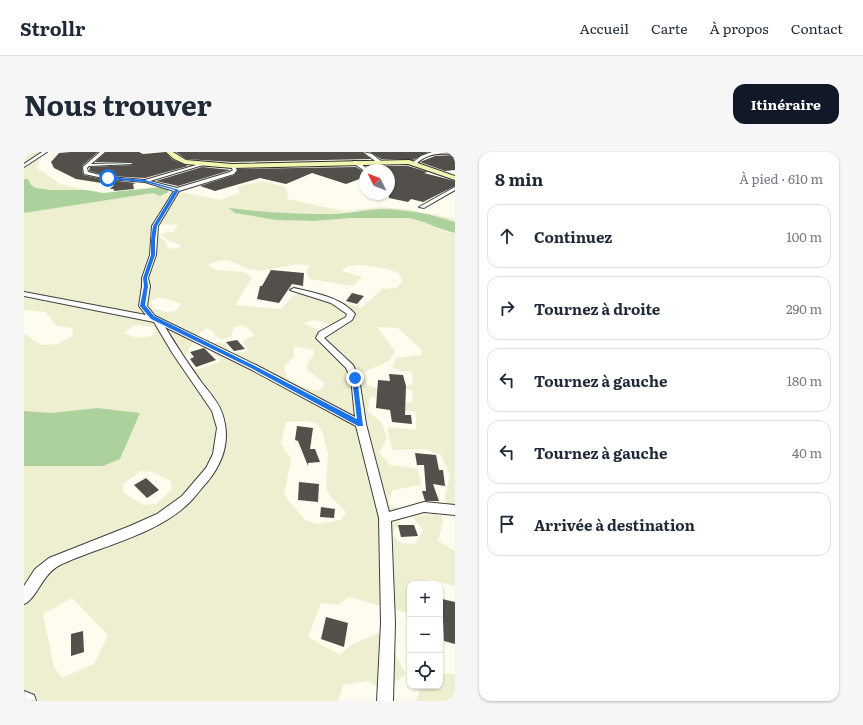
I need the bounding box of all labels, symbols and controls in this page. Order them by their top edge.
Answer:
text: Strollr [20,14,85,42]
text: Accueil [579,18,629,38]
text: Carte [651,18,688,38]
text: À propos [710,18,769,38]
text: Contact [791,18,843,38]
text: Nous trouver [24,83,212,125]
button: Itinéraire [733,84,839,124]
north arrow [359,164,395,200]
text: 8 min [495,166,543,191]
route start [99,169,117,187]
text: À pied · 610 m [739,169,823,188]
icon: ahead [496,225,518,247]
text: Continuez [534,225,612,248]
text: 100 m [786,227,822,246]
icon: right [496,297,518,319]
text: Tournez à droite [534,297,660,320]
text: 290 m [786,299,822,318]
route end [346,369,364,387]
icon: left [496,369,518,391]
text: Tournez à gauche [534,369,667,392]
text: 180 m [787,371,822,390]
icon: left [496,441,518,463]
text: Tournez à gauche [534,441,667,464]
text: 40 m [792,443,822,462]
icon: arrive [496,513,518,535]
text: Arrivée à destination [534,513,695,536]
map controls [407,581,443,689]
button: + [407,581,443,617]
button: − [407,617,443,653]
button: locate [407,653,443,689]

